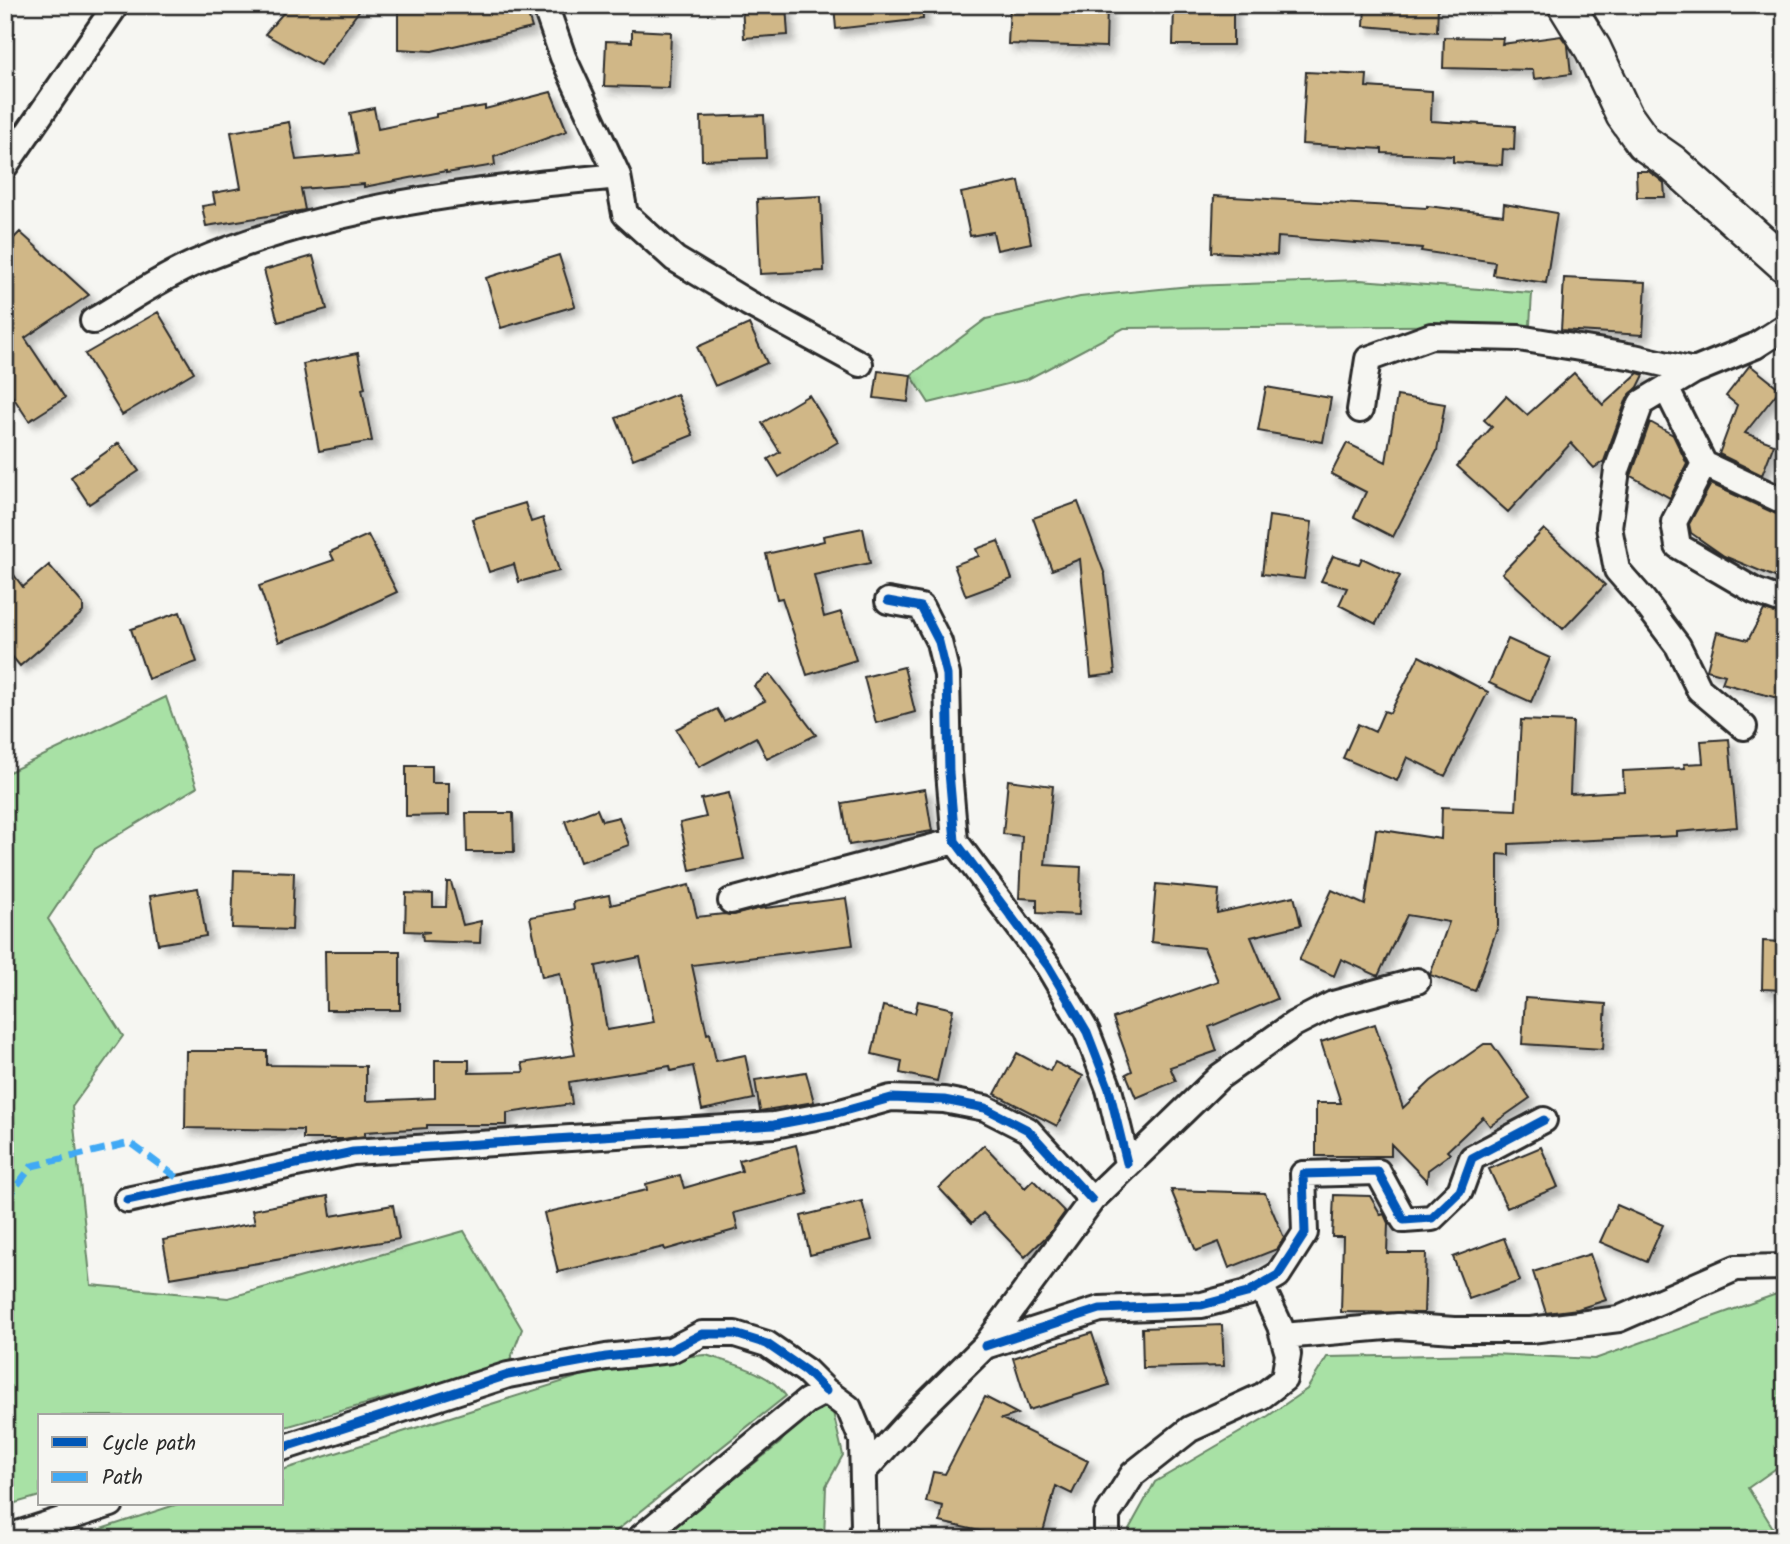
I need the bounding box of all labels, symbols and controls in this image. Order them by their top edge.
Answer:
legend [38,1414,284,1506]
text: Cycle path [102,1428,196,1461]
text: Path [102,1462,143,1495]

